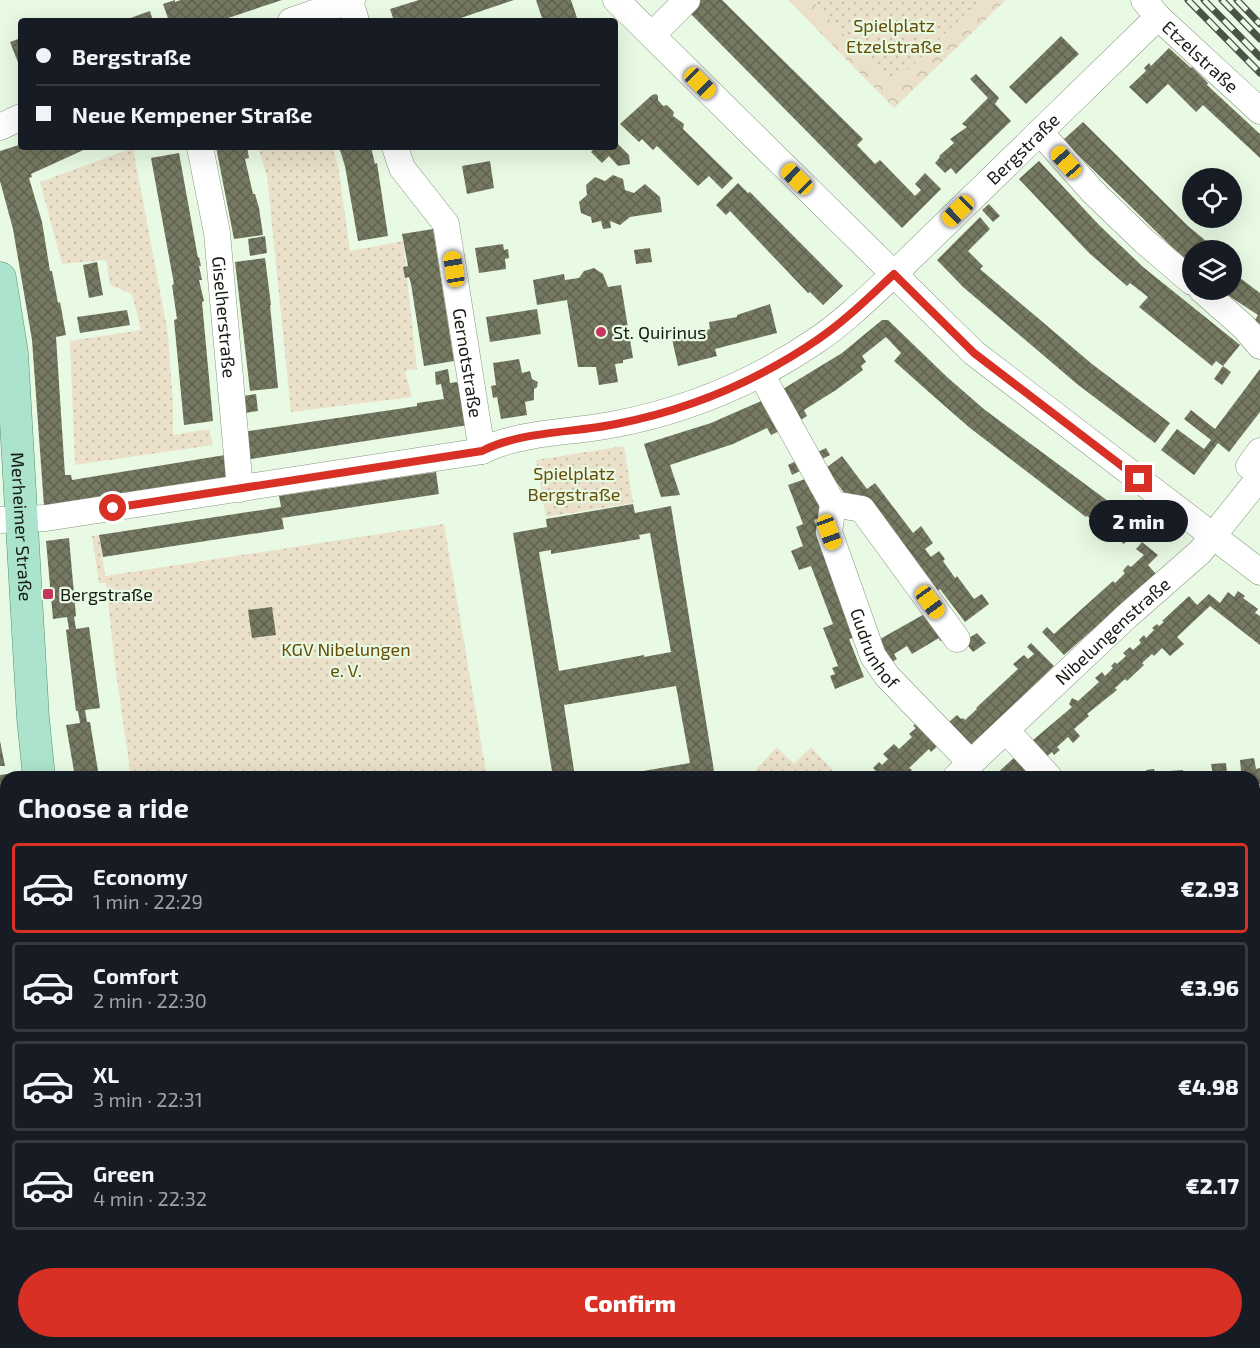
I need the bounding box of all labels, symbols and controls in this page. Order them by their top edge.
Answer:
park label: Spielplatz Etzelstraße [846,14,942,57]
street label: Etzelstraße [1158,16,1243,97]
text: Bergstraße [72,43,191,69]
car [681,64,719,102]
text: Neue Kempener Straße [72,101,313,127]
street label: Bergstraße [982,108,1064,189]
car [1047,143,1085,181]
car [778,160,816,198]
map controls [1182,168,1242,300]
button: locate [1182,168,1242,228]
car [939,192,977,230]
button: layers [1182,240,1242,300]
car [442,250,466,288]
street label: Giselherstraße [208,255,241,379]
street label: Gernotstraße [448,307,488,419]
place label: St. Quirinus [613,321,706,343]
marker: St. Quirinus [594,325,608,339]
street label: Merheimer Straße [7,452,37,602]
park label: Spielplatz Bergstraße [528,462,620,505]
route end [1125,465,1152,492]
route start [99,494,126,521]
callout: 2 min [1090,500,1188,542]
text: 2 min [1113,509,1164,533]
car [814,512,844,552]
street label: Nibelungenstraße [1050,573,1174,689]
car [912,582,948,622]
place label: Bergstraße [60,583,153,605]
marker: Bergstraße [41,587,55,601]
street label: Gudrunhof [846,605,905,694]
park label: KGV Nibelungen e. V. [281,638,411,681]
text: Choose a ride [18,791,189,823]
icon: car [21,861,75,915]
text: Economy [93,863,188,889]
text: €2.93 [1181,875,1239,901]
text: 1 min · 22:29 [93,889,203,913]
icon: car [21,960,75,1014]
text: Comfort [93,962,178,988]
text: €3.96 [1180,974,1239,1000]
text: 2 min · 22:30 [93,988,207,1012]
icon: car [21,1059,75,1113]
text: XL [93,1061,119,1087]
text: €4.98 [1178,1073,1239,1099]
text: 3 min · 22:31 [93,1087,203,1111]
icon: car [21,1158,75,1212]
text: Green [93,1160,155,1186]
text: €2.17 [1186,1172,1239,1198]
text: 4 min · 22:32 [93,1186,207,1210]
button: Confirm [18,1268,1242,1337]

